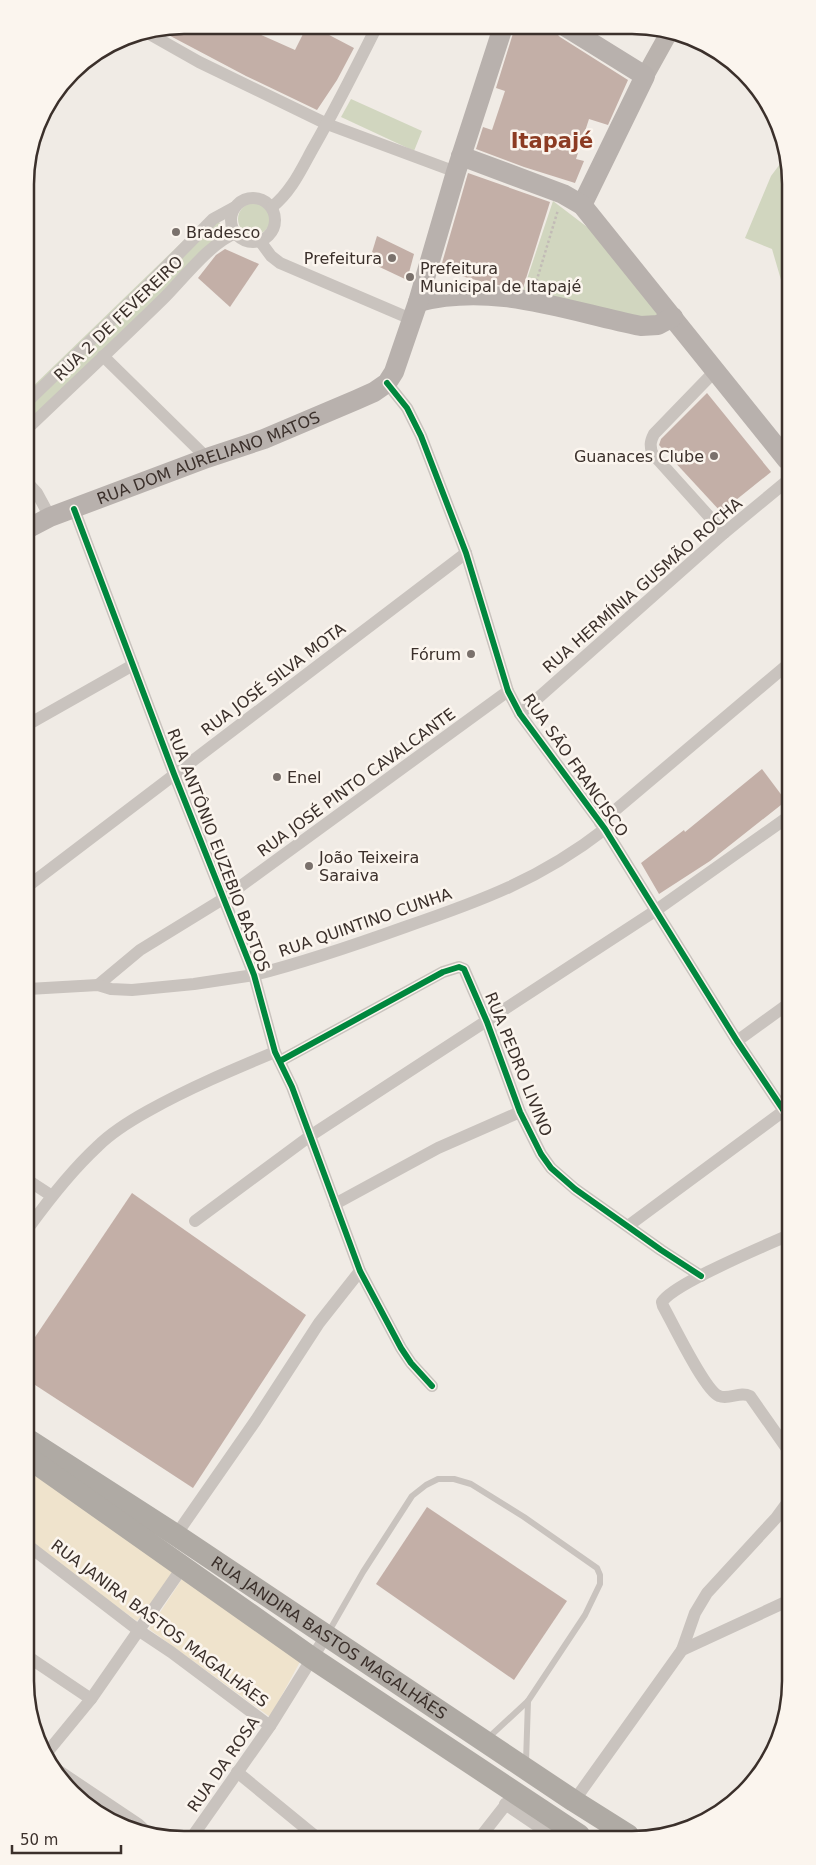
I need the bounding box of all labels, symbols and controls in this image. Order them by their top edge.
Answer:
district label: Itapajé [511,129,593,153]
place label: Bradesco [186,223,260,242]
marker: Bradesco [170,226,182,238]
place label: Prefeitura [304,249,382,268]
street label: RUA 2 DE FEVEREIRO [50,252,187,385]
marker: Prefeitura [386,252,398,264]
place label: Prefeitura Municipal de Itapajé [420,259,581,296]
marker: Prefeitura Municipal de Itapajé [404,271,416,283]
street label: RUA DOM AURELIANO MATOS [94,407,323,509]
place label: Guanaces Clube [574,447,704,466]
marker: Guanaces Clube [708,450,720,462]
street label: RUA HERMÍNIA GUSMÃO ROCHA [539,494,746,677]
street label: RUA JOSÉ SILVA MOTA [198,619,349,740]
place label: Fórum [410,645,461,664]
marker: Fórum [465,648,477,660]
street label: RUA SÃO FRANCISCO [519,690,632,840]
street label: RUA JOSÉ PINTO CAVALCANTE [254,704,459,861]
street label: RUA ANTÔNIO EUZEBIO BASTOS [163,726,274,975]
place label: Enel [287,768,322,787]
marker: Enel [271,771,283,783]
place label: João Teixeira Saraiva [318,848,419,885]
marker: João Teixeira Saraiva [303,860,315,872]
street label: RUA QUINTINO CUNHA [276,884,454,961]
street label: RUA PEDRO LIVINO [481,989,556,1139]
street label: RUA JANIRA BASTOS MAGALHÃES [47,1535,272,1711]
street label: RUA JANDIRA BASTOS MAGALHÃES [208,1552,450,1723]
street label: RUA DA ROSA [183,1713,263,1816]
scale bar [12,1822,121,1854]
text: 50 m [20,1831,58,1849]

